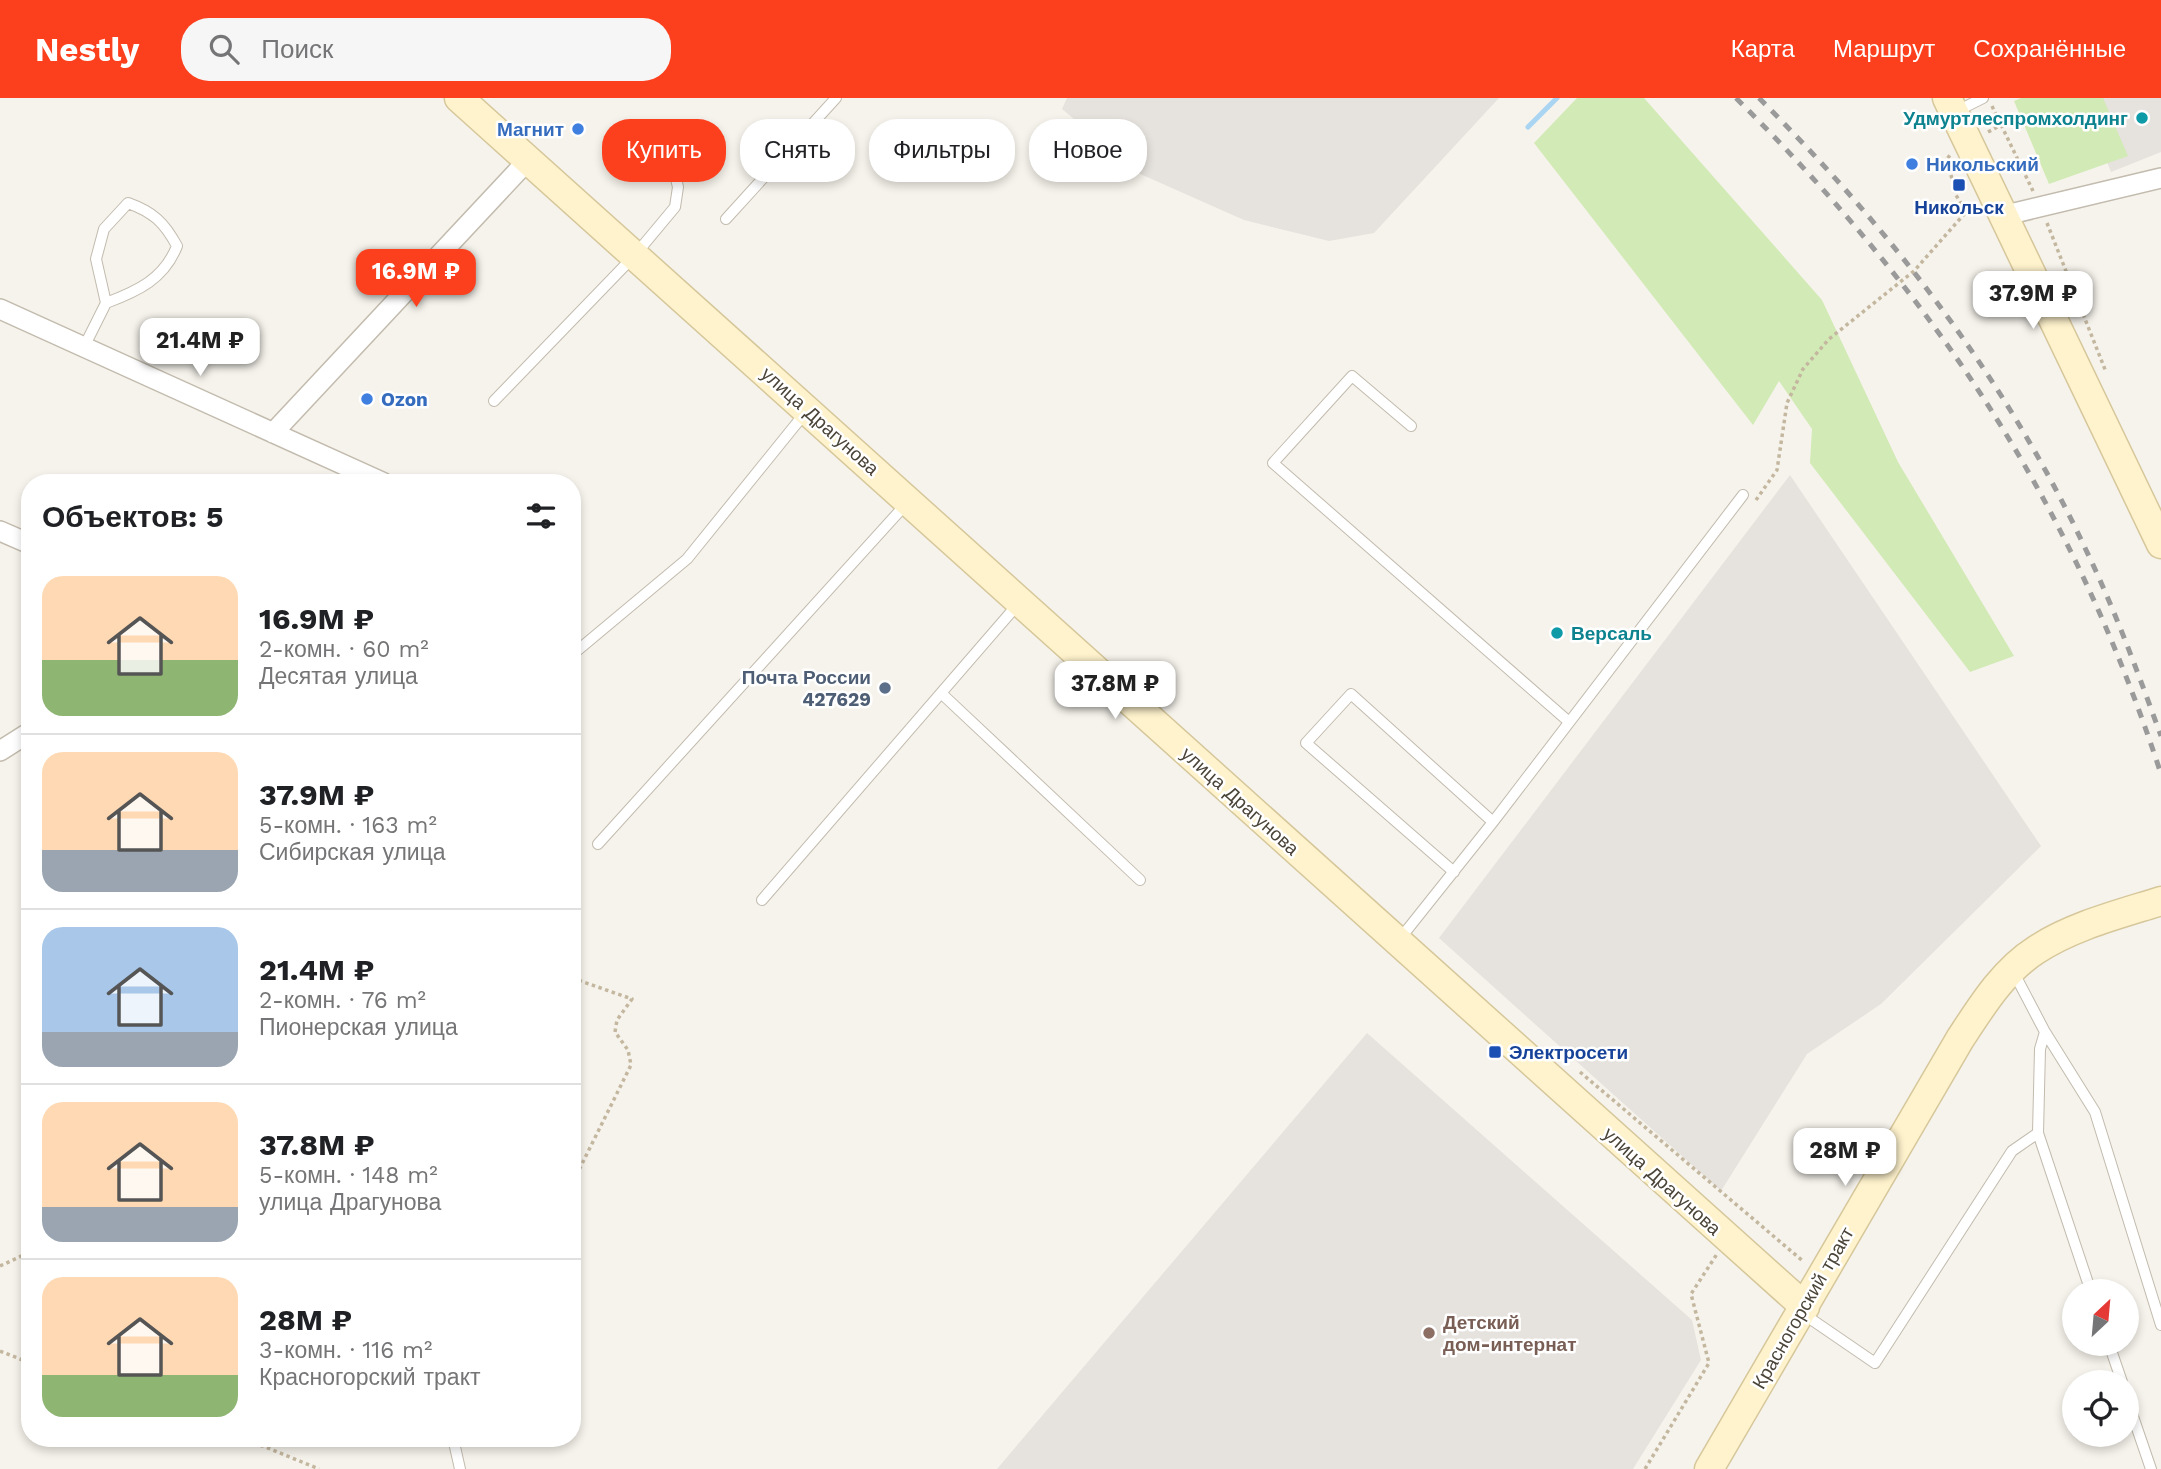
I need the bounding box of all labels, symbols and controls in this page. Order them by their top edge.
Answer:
search box [181,18,671,81]
text: Nestly [35,30,139,69]
icon: search [205,30,243,68]
text: Поиск [261,34,333,64]
text: Карта [1731,35,1795,63]
text: Маршрут [1833,35,1935,63]
text: Сохранённые [1973,35,2126,63]
place label: Удмуртлеспромхолдинг [1903,107,2128,130]
marker: Удмуртлеспромхолдинг [2134,110,2150,126]
place label: Магнит [497,118,564,141]
chip: Купить [602,119,726,182]
chip: Снять [740,119,855,182]
chip: Фильтры [869,119,1015,182]
chip: Новое [1029,119,1147,182]
marker: Магнит [570,121,586,137]
place label: Никольский [1926,153,2039,176]
marker: Никольский [1904,156,1920,172]
marker: Никольск [1951,177,1967,193]
place label: Никольск [1914,196,2004,219]
pin: 16.9M ₽ [351,250,481,309]
text: 16.9M ₽ [372,258,460,285]
pin: 37.9M ₽ [1968,272,2098,331]
text: 37.9M ₽ [1989,280,2077,307]
pin: 21.4M ₽ [135,318,265,378]
text: 21.4M ₽ [156,327,244,354]
street label: улица Драгунова [756,362,884,480]
place label: Ozon [381,388,428,411]
marker: Ozon [359,391,375,407]
icon: filters [522,497,560,535]
text: Объектов: 5 [42,499,224,534]
text: 16.9M ₽ [259,601,374,636]
icon: home [98,604,182,688]
place label: Версаль [1571,622,1652,645]
marker: Версаль [1549,625,1565,641]
text: 2-комн. · 60 m² [259,636,429,663]
pin: 37.8M ₽ [1050,662,1180,721]
text: Десятая улица [259,663,418,690]
place label: Почта России 427629 [742,666,871,711]
text: 37.8M ₽ [1071,670,1159,697]
marker: Почта России 427629 [877,680,893,696]
street label: улица Драгунова [1176,742,1304,860]
text: 37.9M ₽ [259,777,374,812]
icon: home [98,780,182,864]
text: 5-комн. · 163 m² [259,812,437,839]
text: Сибирская улица [259,839,446,866]
text: 21.4M ₽ [259,952,374,987]
icon: home [98,955,182,1039]
text: 2-комн. · 76 m² [259,987,426,1014]
text: Пионерская улица [259,1014,458,1041]
place label: Электросети [1509,1041,1628,1064]
marker: Электросети [1487,1044,1503,1060]
street label: улица Драгунова [1598,1122,1726,1240]
text: 37.8M ₽ [259,1127,375,1162]
pin: 28M ₽ [1796,1128,1894,1188]
icon: home [98,1130,182,1214]
text: 28M ₽ [1809,1137,1881,1164]
text: 5-комн. · 148 m² [259,1162,438,1189]
text: улица Драгунова [259,1189,441,1216]
street label: Красногорский тракт [1747,1223,1859,1393]
north arrow [2062,1279,2138,1356]
map controls [2062,1279,2139,1447]
text: 28M ₽ [259,1302,352,1337]
icon: home [98,1305,182,1389]
place label: Детский дом-интернат [1443,1311,1577,1356]
marker: Детский дом-интернат [1421,1325,1437,1341]
text: 3-комн. · 116 m² [259,1337,432,1364]
text: Красногорский тракт [259,1364,481,1391]
button: locate [2062,1370,2139,1447]

